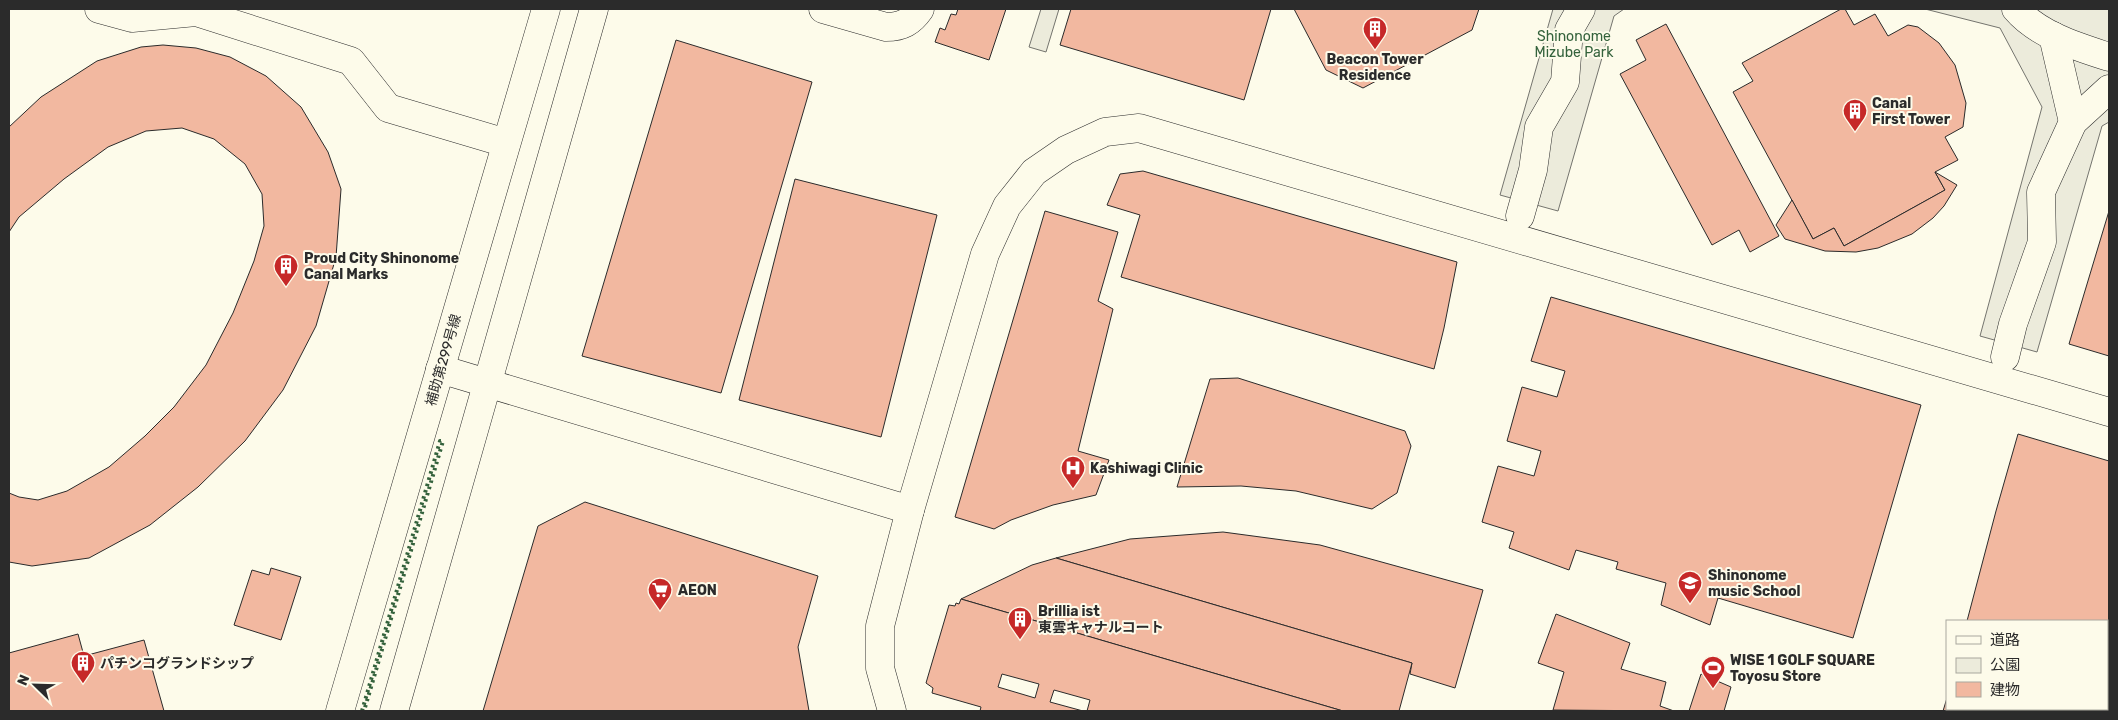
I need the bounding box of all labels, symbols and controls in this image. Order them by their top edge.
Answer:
building icon: Beacon Tower Residence [1362,16,1388,50]
park label: Shinonome Mizube Park [1535,28,1614,61]
place label: Beacon Tower Residence [1326,51,1424,84]
place label: Canal First Tower [1872,95,1951,128]
building icon: Canal First Tower [1842,98,1868,132]
place label: Proud City Shinonome Canal Marks [304,250,459,283]
building icon: Proud City Shinonome Canal Marks [273,253,299,287]
street label: 補助第299号線 [422,312,465,408]
hospital icon: Kashiwagi Clinic [1060,455,1086,489]
place label: Kashiwagi Clinic [1090,460,1203,477]
place label: Shinonome music School [1708,567,1801,600]
school or university icon: Shinonome music School [1677,570,1703,604]
supermarket icon: AEON [647,577,673,611]
place label: AEON [678,582,717,599]
place label: Brillia ist 東雲キャナルコート [1038,603,1164,636]
building icon: Brillia ist 東雲キャナルコート [1007,606,1033,640]
legend [1946,620,2108,710]
text: 道路 [1990,631,2020,649]
building icon: パチンコグランドシップ [70,650,96,684]
place label: WISE 1 GOLF SQUARE Toyosu Store [1730,652,1875,685]
place label: パチンコグランドシップ [100,655,254,672]
sports icon: WISE 1 GOLF SQUARE Toyosu Store [1700,655,1726,689]
text: 公園 [1990,656,2020,674]
north arrow [10,660,60,710]
text: N [14,672,33,688]
text: 建物 [1990,681,2020,699]

